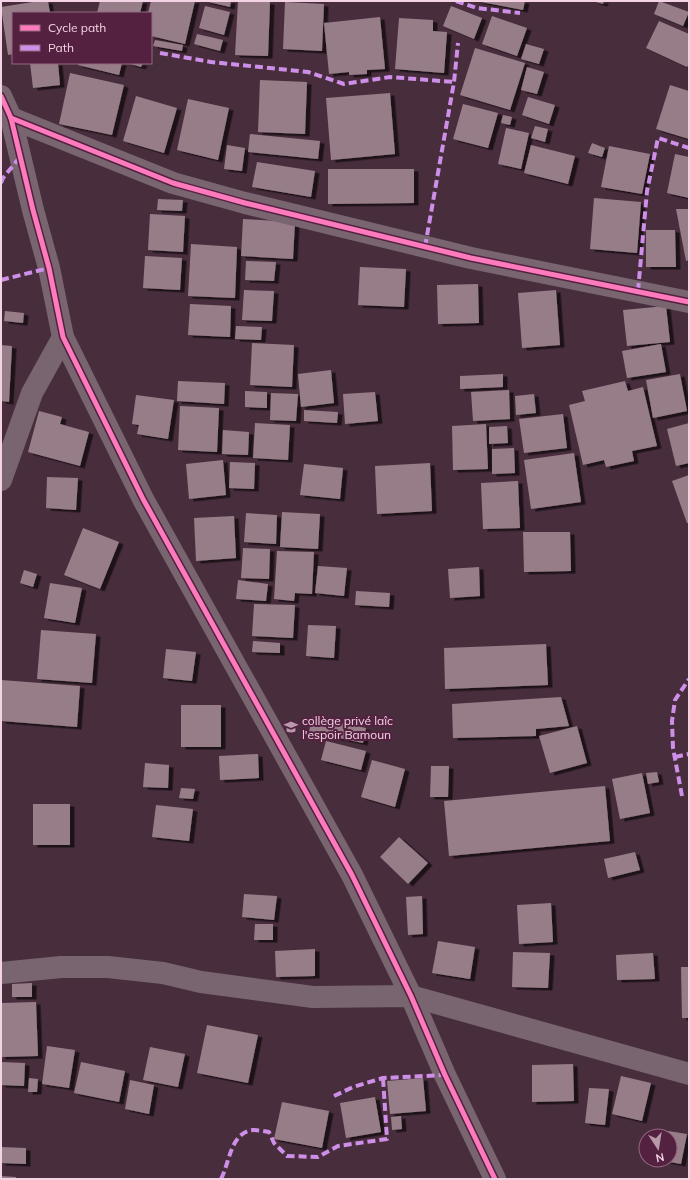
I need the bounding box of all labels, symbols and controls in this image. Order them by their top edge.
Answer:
legend [12,12,152,64]
text: Cycle path [48,20,106,35]
text: Path [48,40,74,55]
place label: collège privé laîc l'espoir Bamoun [302,713,393,742]
school or university icon: collège privé laîc l'espoir Bamoun [283,719,299,735]
north arrow [638,1128,678,1168]
text: N [655,1150,666,1165]

